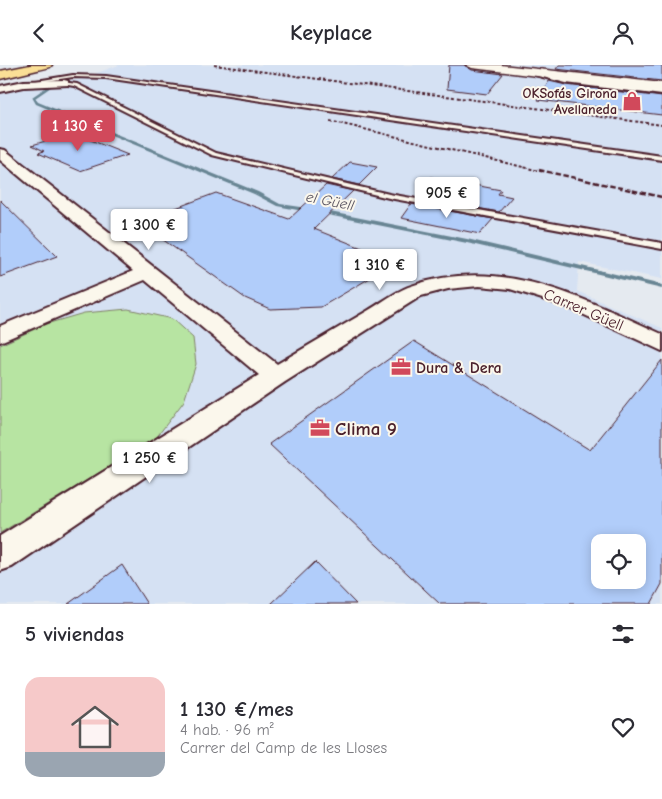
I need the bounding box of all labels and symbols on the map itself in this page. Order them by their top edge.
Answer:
place label: OKSofás Girona Avellaneda [523,85,617,118]
shop icon: OKSofás Girona Avellaneda [621,90,643,112]
pin: 1 130 € [32,109,124,152]
pin: 905 € [412,177,482,219]
water label: el Güell [304,188,356,215]
pin: 1 300 € [103,209,195,251]
pin: 1 310 € [334,249,426,291]
street label: Carrer Güell [541,285,626,335]
office icon: Dura & Dera [390,356,412,378]
place label: Dura & Dera [416,359,502,377]
office icon: Clima 9 [309,417,331,439]
place label: Clima 9 [335,418,397,440]
pin: 1 250 € [104,441,196,484]

